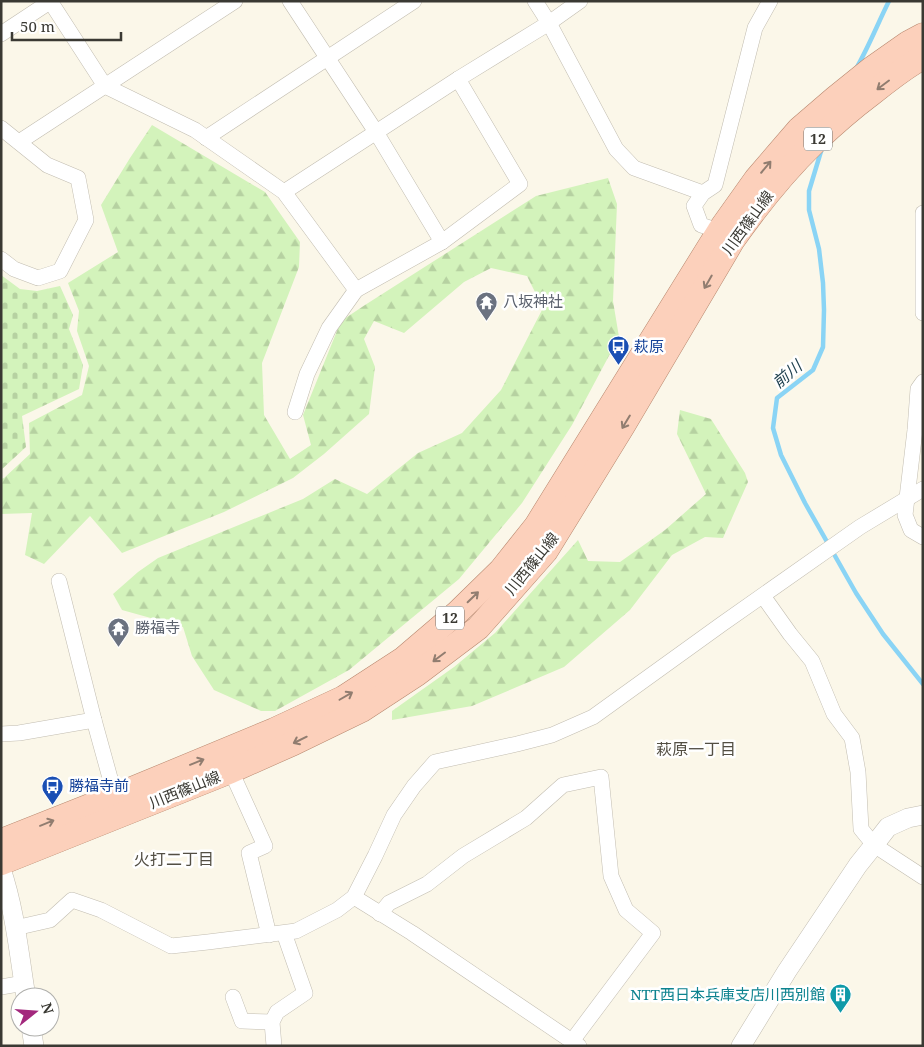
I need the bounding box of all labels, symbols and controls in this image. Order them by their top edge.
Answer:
scale bar [12,10,121,42]
text: 50 m [20,16,55,36]
one-way arrow [876,80,890,90]
road number: 12 [804,128,832,150]
one-way arrow [761,160,772,173]
street label: 川西篠山線 [717,186,777,259]
one-way arrow [702,274,712,289]
temple icon: 八坂神社 [475,290,499,321]
place label: 八坂神社 [503,291,563,311]
bus stop icon: 萩原 [606,335,630,366]
place label: 萩原 [634,336,664,356]
water label: 前川 [768,354,808,393]
one-way arrow [620,415,630,429]
street label: 川西篠山線 [500,528,563,599]
one-way arrow [467,591,479,603]
road number: 12 [436,606,464,630]
temple icon: 勝福寺 [107,616,131,647]
place label: 勝福寺 [135,617,180,637]
one-way arrow [432,652,446,662]
one-way arrow [338,691,352,701]
one-way arrow [293,735,308,745]
district label: 萩原一丁目 [656,738,736,760]
one-way arrow [189,756,204,766]
street label: 川西篠山線 [146,766,223,812]
bus stop icon: 勝福寺前 [41,774,65,805]
place label: 勝福寺前 [69,775,129,795]
one-way arrow [38,818,54,827]
district label: 火打二丁目 [134,848,214,870]
building icon: NTT西日本兵庫支店川西別館 [829,983,853,1014]
place label: NTT西日本兵庫支店川西別館 [630,984,825,1004]
north arrow [10,987,60,1037]
text: N [37,1000,59,1016]

